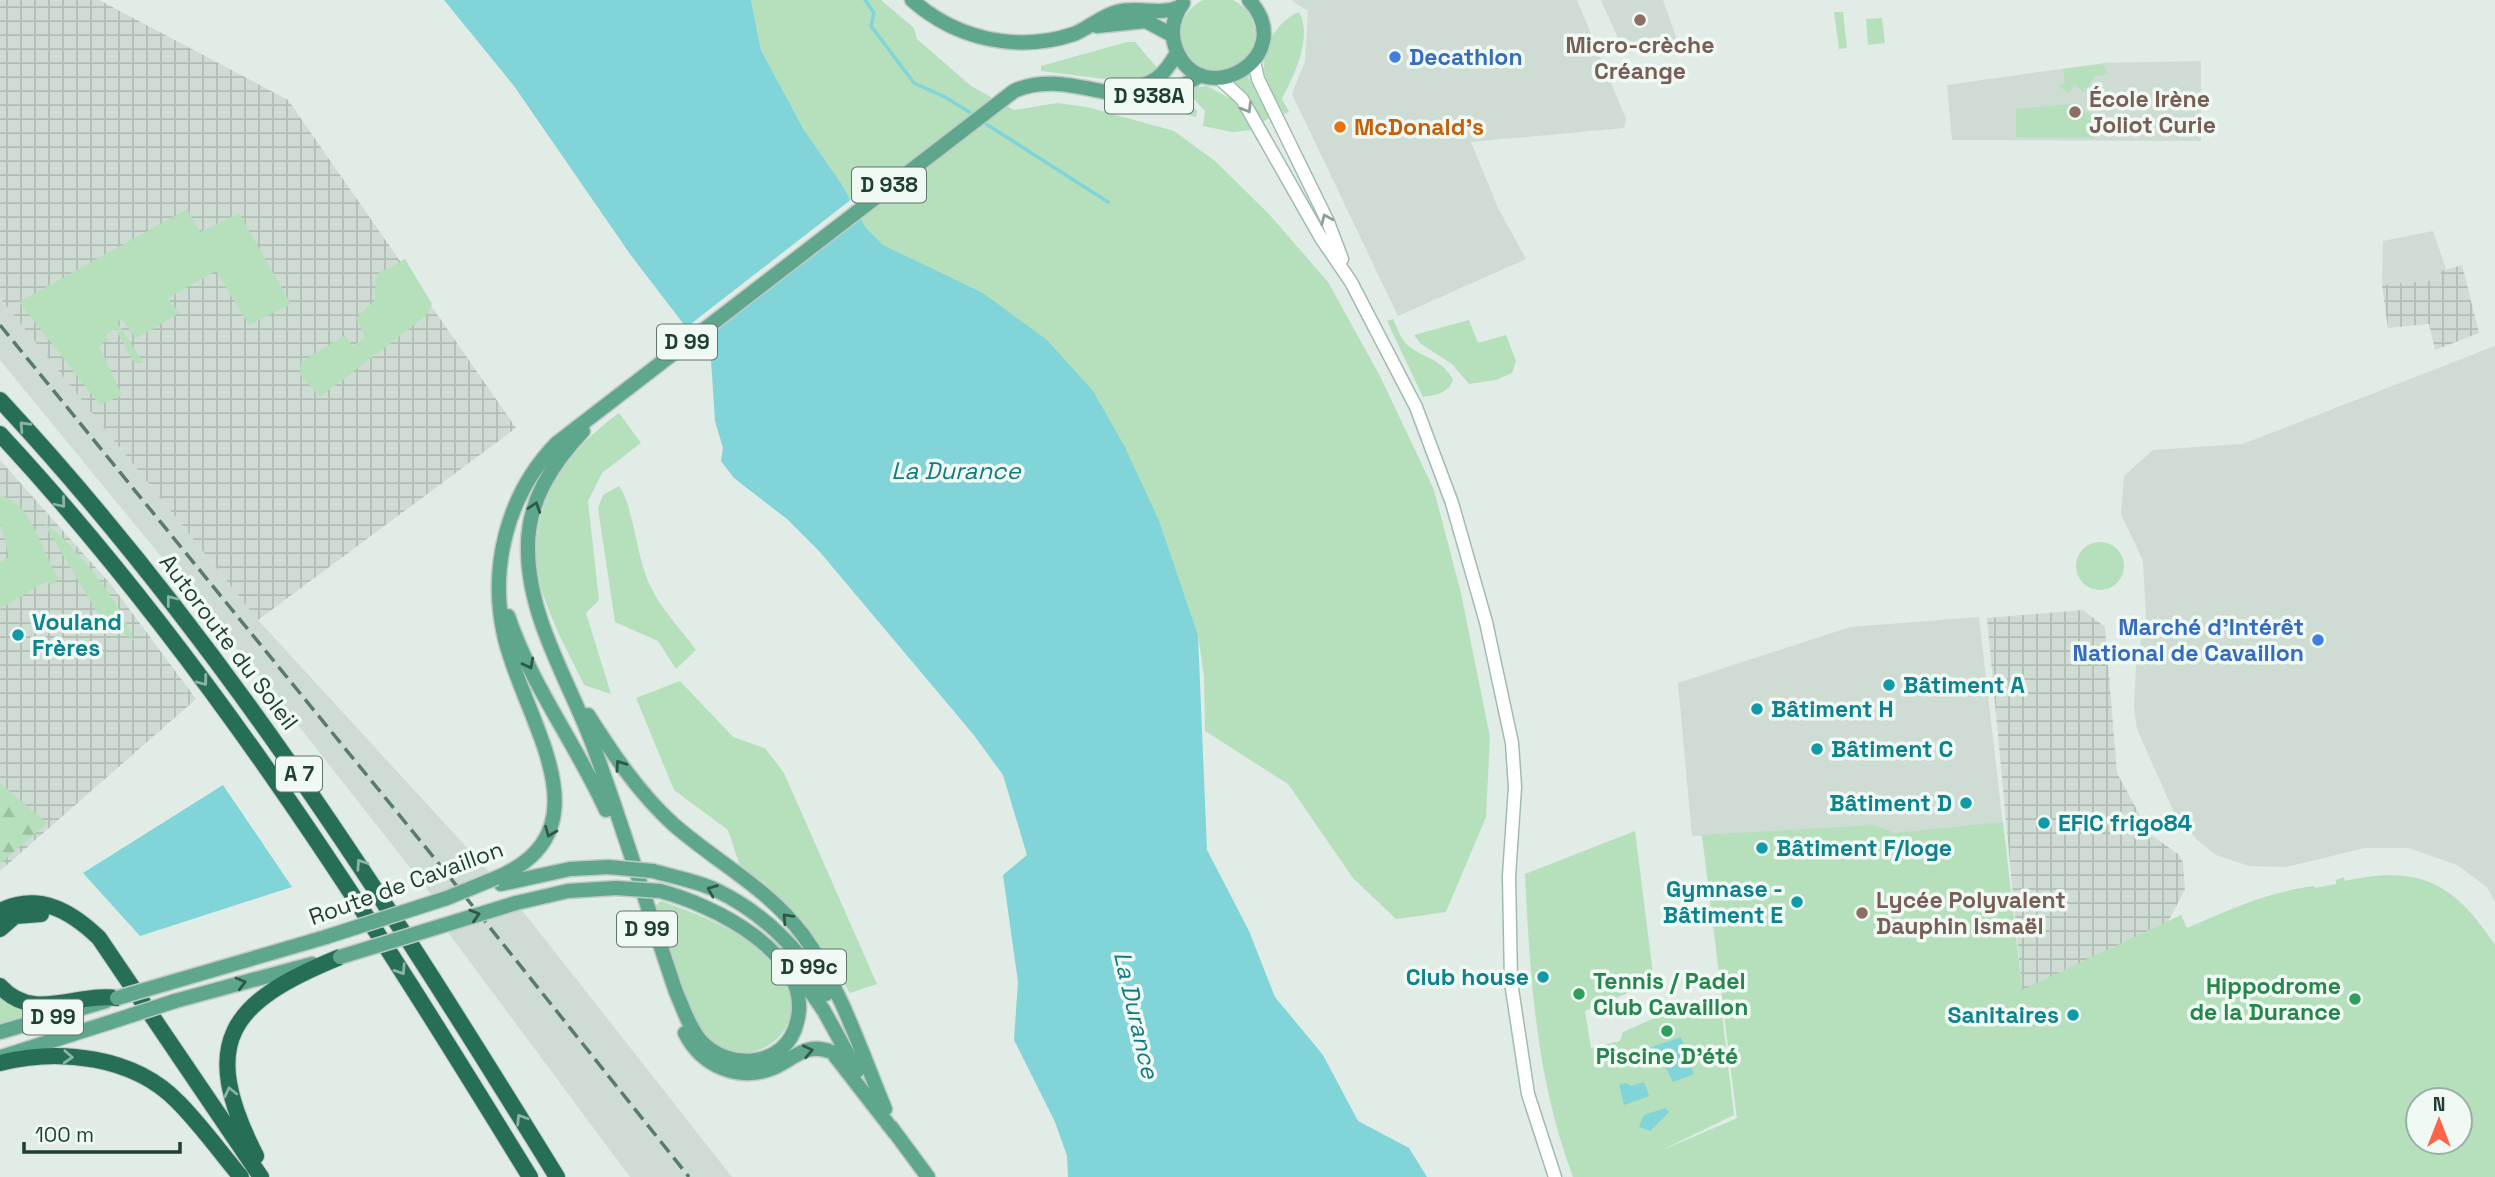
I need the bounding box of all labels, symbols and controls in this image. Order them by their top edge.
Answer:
marker: Micro-crèche Créange [1632,12,1648,28]
place label: Micro-crèche Créange [1566,30,1714,86]
place label: Decathlon [1409,42,1523,72]
marker: Decathlon [1387,49,1403,65]
road number: D 938A [1105,78,1193,114]
place label: École Irène Joliot Curie [2089,84,2216,140]
one-way arrow [1239,101,1252,114]
marker: École Irène Joliot Curie [2067,104,2083,120]
place label: McDonald's [1354,112,1484,142]
marker: McDonald's [1332,119,1348,135]
road number: D 938 [852,168,926,202]
one-way arrow [1320,213,1334,226]
road number: D 99 [657,324,717,360]
one-way arrow [20,421,33,434]
water label: La Durance [891,455,1021,486]
one-way arrow [53,496,66,508]
one-way arrow [527,501,541,513]
street label: Autoroute du Soleil [153,548,305,736]
one-way arrow [166,596,179,608]
place label: Vouland Frères [32,607,122,663]
place label: Marché d'Intérêt National de Cavaillon [2073,612,2304,668]
marker: Vouland Frères [10,627,26,643]
marker: Marché d'Intérêt National de Cavaillon [2310,632,2326,648]
one-way arrow [520,657,534,670]
place label: Bâtiment A [1903,670,2025,700]
one-way arrow [195,673,208,686]
marker: Bâtiment A [1881,677,1897,693]
place label: Bâtiment H [1771,694,1894,724]
marker: Bâtiment H [1749,701,1765,717]
place label: Bâtiment C [1831,734,1953,764]
marker: Bâtiment C [1809,741,1825,757]
road number: A 7 [276,756,322,792]
one-way arrow [616,760,628,773]
place label: Bâtiment D [1829,788,1952,818]
marker: Bâtiment D [1958,795,1974,811]
place label: EFIC frigo84 [2058,808,2193,838]
marker: EFIC frigo84 [2036,815,2052,831]
one-way arrow [544,825,558,837]
place label: Bâtiment F/loge [1776,833,1952,863]
street label: Route de Cavaillon [305,834,507,932]
marker: Bâtiment F/loge [1754,840,1770,856]
one-way arrow [356,859,369,872]
place label: Gymnase - Bâtiment E [1663,874,1783,930]
one-way arrow [706,884,718,898]
place label: Lycée Polyvalent Dauphin Ismaël [1876,885,2066,941]
marker: Gymnase - Bâtiment E [1789,894,1805,910]
marker: Lycée Polyvalent Dauphin Ismaël [1854,905,1870,921]
one-way arrow [469,909,481,924]
road number: D 99 [617,912,677,946]
one-way arrow [783,913,796,926]
water label: La Durance [1107,948,1166,1082]
road number: D 99c [772,950,846,984]
one-way arrow [392,962,405,975]
place label: Club house [1406,962,1529,992]
place label: Tennis / Padel Club Cavaillon [1593,966,1748,1022]
marker: Club house [1535,969,1551,985]
place label: Hippodrome de la Durance [2189,971,2341,1027]
one-way arrow [235,977,247,991]
marker: Tennis / Padel Club Cavaillon [1571,986,1587,1002]
marker: Hippodrome de la Durance [2347,991,2363,1007]
road number: D 99 [23,1000,83,1034]
place label: Sanitaires [1948,1000,2059,1030]
marker: Sanitaires [2065,1007,2081,1023]
marker: Piscine D'été [1659,1023,1675,1039]
place label: Piscine D'été [1596,1041,1738,1071]
one-way arrow [801,1044,813,1059]
one-way arrow [62,1049,73,1064]
one-way arrow [224,1086,239,1098]
north arrow [2404,1086,2474,1156]
text: N [2433,1092,2445,1117]
scale bar [24,1110,180,1154]
one-way arrow [517,1113,530,1126]
text: 100 m [35,1121,94,1148]

